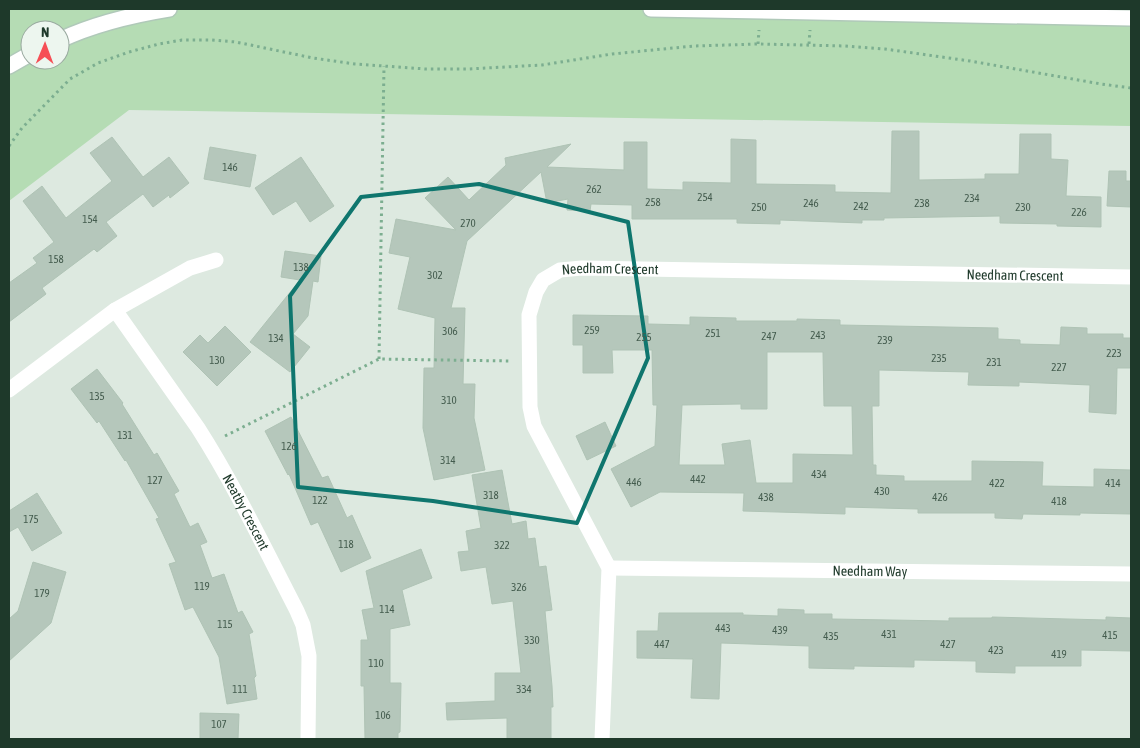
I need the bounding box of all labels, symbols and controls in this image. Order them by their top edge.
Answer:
north arrow [20,20,70,70]
text: N [41,24,49,40]
house number: 146 [222,161,238,173]
house number: 262 [586,183,602,195]
house number: 254 [697,191,713,203]
house number: 234 [964,192,980,204]
house number: 258 [645,196,661,208]
house number: 246 [803,197,819,209]
house number: 238 [914,197,930,209]
house number: 242 [853,200,869,212]
house number: 250 [751,201,767,213]
house number: 230 [1015,201,1031,213]
house number: 226 [1071,206,1087,218]
house number: 154 [82,213,98,225]
house number: 270 [460,217,476,229]
house number: 158 [48,253,64,265]
street label: Needham Crescent [561,260,659,278]
house number: 138 [293,261,309,273]
street label: Needham Crescent [966,266,1064,284]
house number: 302 [427,269,443,281]
house number: 259 [584,324,600,336]
house number: 306 [442,325,458,337]
house number: 251 [705,327,721,339]
house number: 243 [810,329,826,341]
house number: 247 [761,330,777,342]
house number: 255 [636,331,652,343]
house number: 134 [268,332,284,344]
house number: 239 [877,334,893,346]
house number: 223 [1106,347,1122,359]
house number: 235 [931,352,947,364]
house number: 130 [209,354,225,366]
house number: 231 [986,356,1002,368]
house number: 227 [1051,361,1067,373]
house number: 135 [89,390,105,402]
house number: 310 [441,394,457,406]
house number: 131 [117,429,133,441]
house number: 126 [281,440,297,452]
house number: 314 [440,454,456,466]
house number: 434 [811,468,827,480]
street label: Neatby Crescent [219,471,273,553]
house number: 442 [690,473,706,485]
house number: 127 [147,474,163,486]
house number: 446 [626,476,642,488]
house number: 422 [989,477,1005,489]
house number: 414 [1105,477,1121,489]
house number: 430 [874,485,890,497]
house number: 318 [483,489,499,501]
house number: 438 [758,491,774,503]
house number: 426 [932,491,948,503]
house number: 122 [312,494,328,506]
house number: 418 [1051,495,1067,507]
house number: 175 [23,513,39,525]
house number: 118 [338,538,354,550]
house number: 322 [494,539,510,551]
street label: Needham Way [832,563,908,579]
house number: 119 [194,580,210,592]
house number: 326 [511,581,527,593]
house number: 179 [34,587,50,599]
house number: 114 [379,603,395,615]
house number: 115 [217,618,233,630]
house number: 443 [715,622,731,634]
house number: 439 [772,624,788,636]
house number: 431 [881,628,897,640]
house number: 415 [1102,629,1118,641]
house number: 435 [823,630,839,642]
house number: 330 [524,634,540,646]
house number: 447 [654,638,670,650]
house number: 427 [940,638,956,650]
house number: 423 [988,644,1004,656]
house number: 419 [1051,648,1067,660]
house number: 110 [368,657,384,669]
house number: 111 [232,683,248,695]
house number: 334 [516,683,532,695]
house number: 106 [375,709,391,721]
house number: 107 [211,718,227,730]

